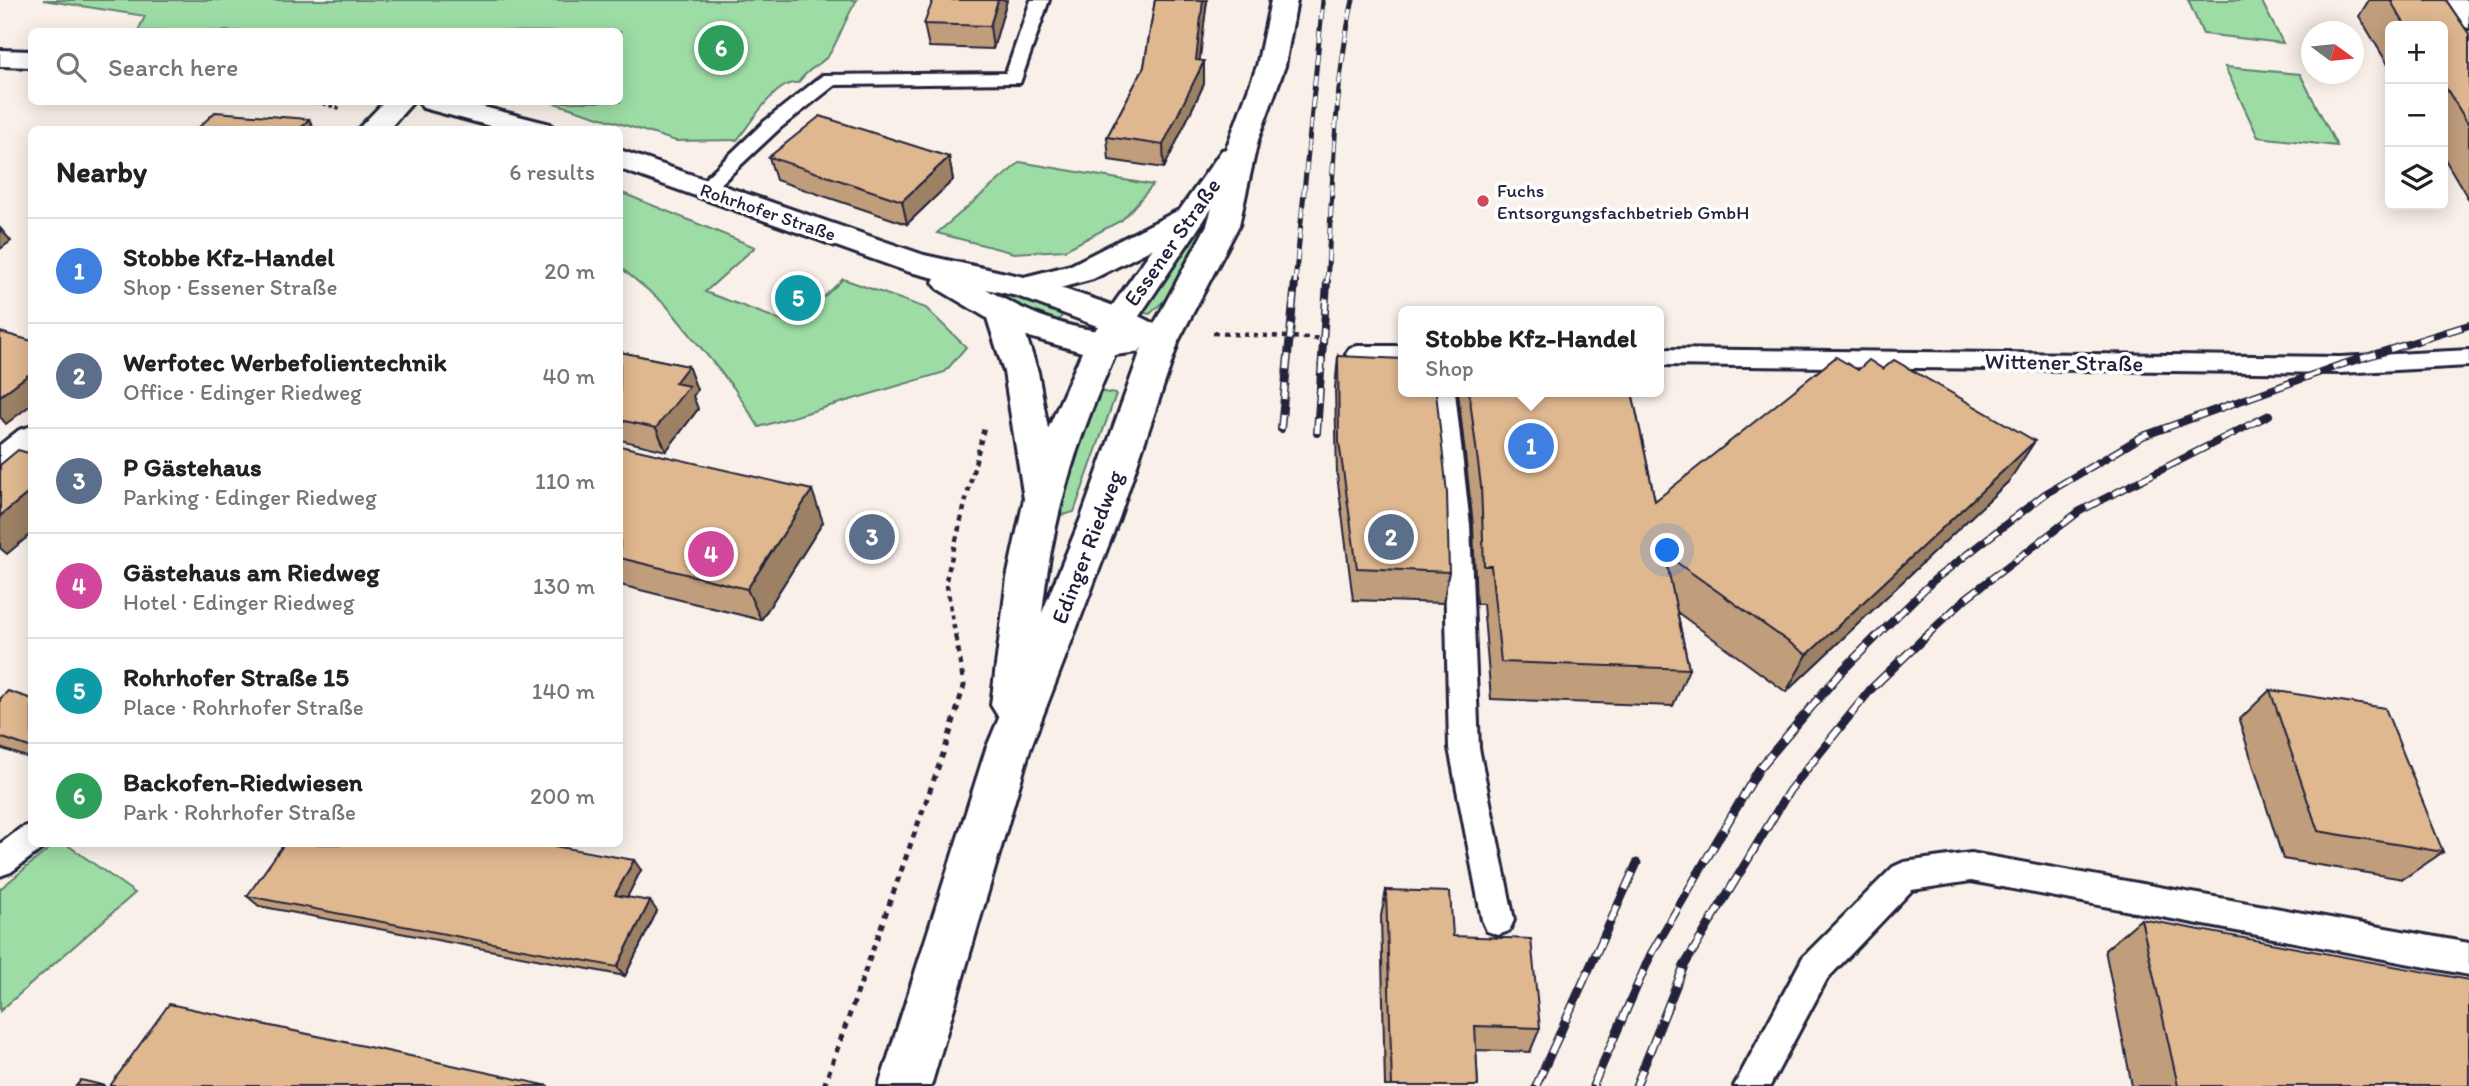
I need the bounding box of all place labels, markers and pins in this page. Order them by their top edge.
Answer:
pin: 6 [698,22,744,74]
place label: Fuchs Entsorgungsfachbetrieb GmbH [1497,179,1749,224]
marker: Fuchs Entsorgungsfachbetrieb GmbH [1475,193,1491,209]
pin: 5 [775,272,821,324]
pin: 1 [1508,420,1554,472]
pin: 3 [849,511,895,563]
pin: 2 [1368,511,1414,563]
pin: 4 [688,528,734,580]

